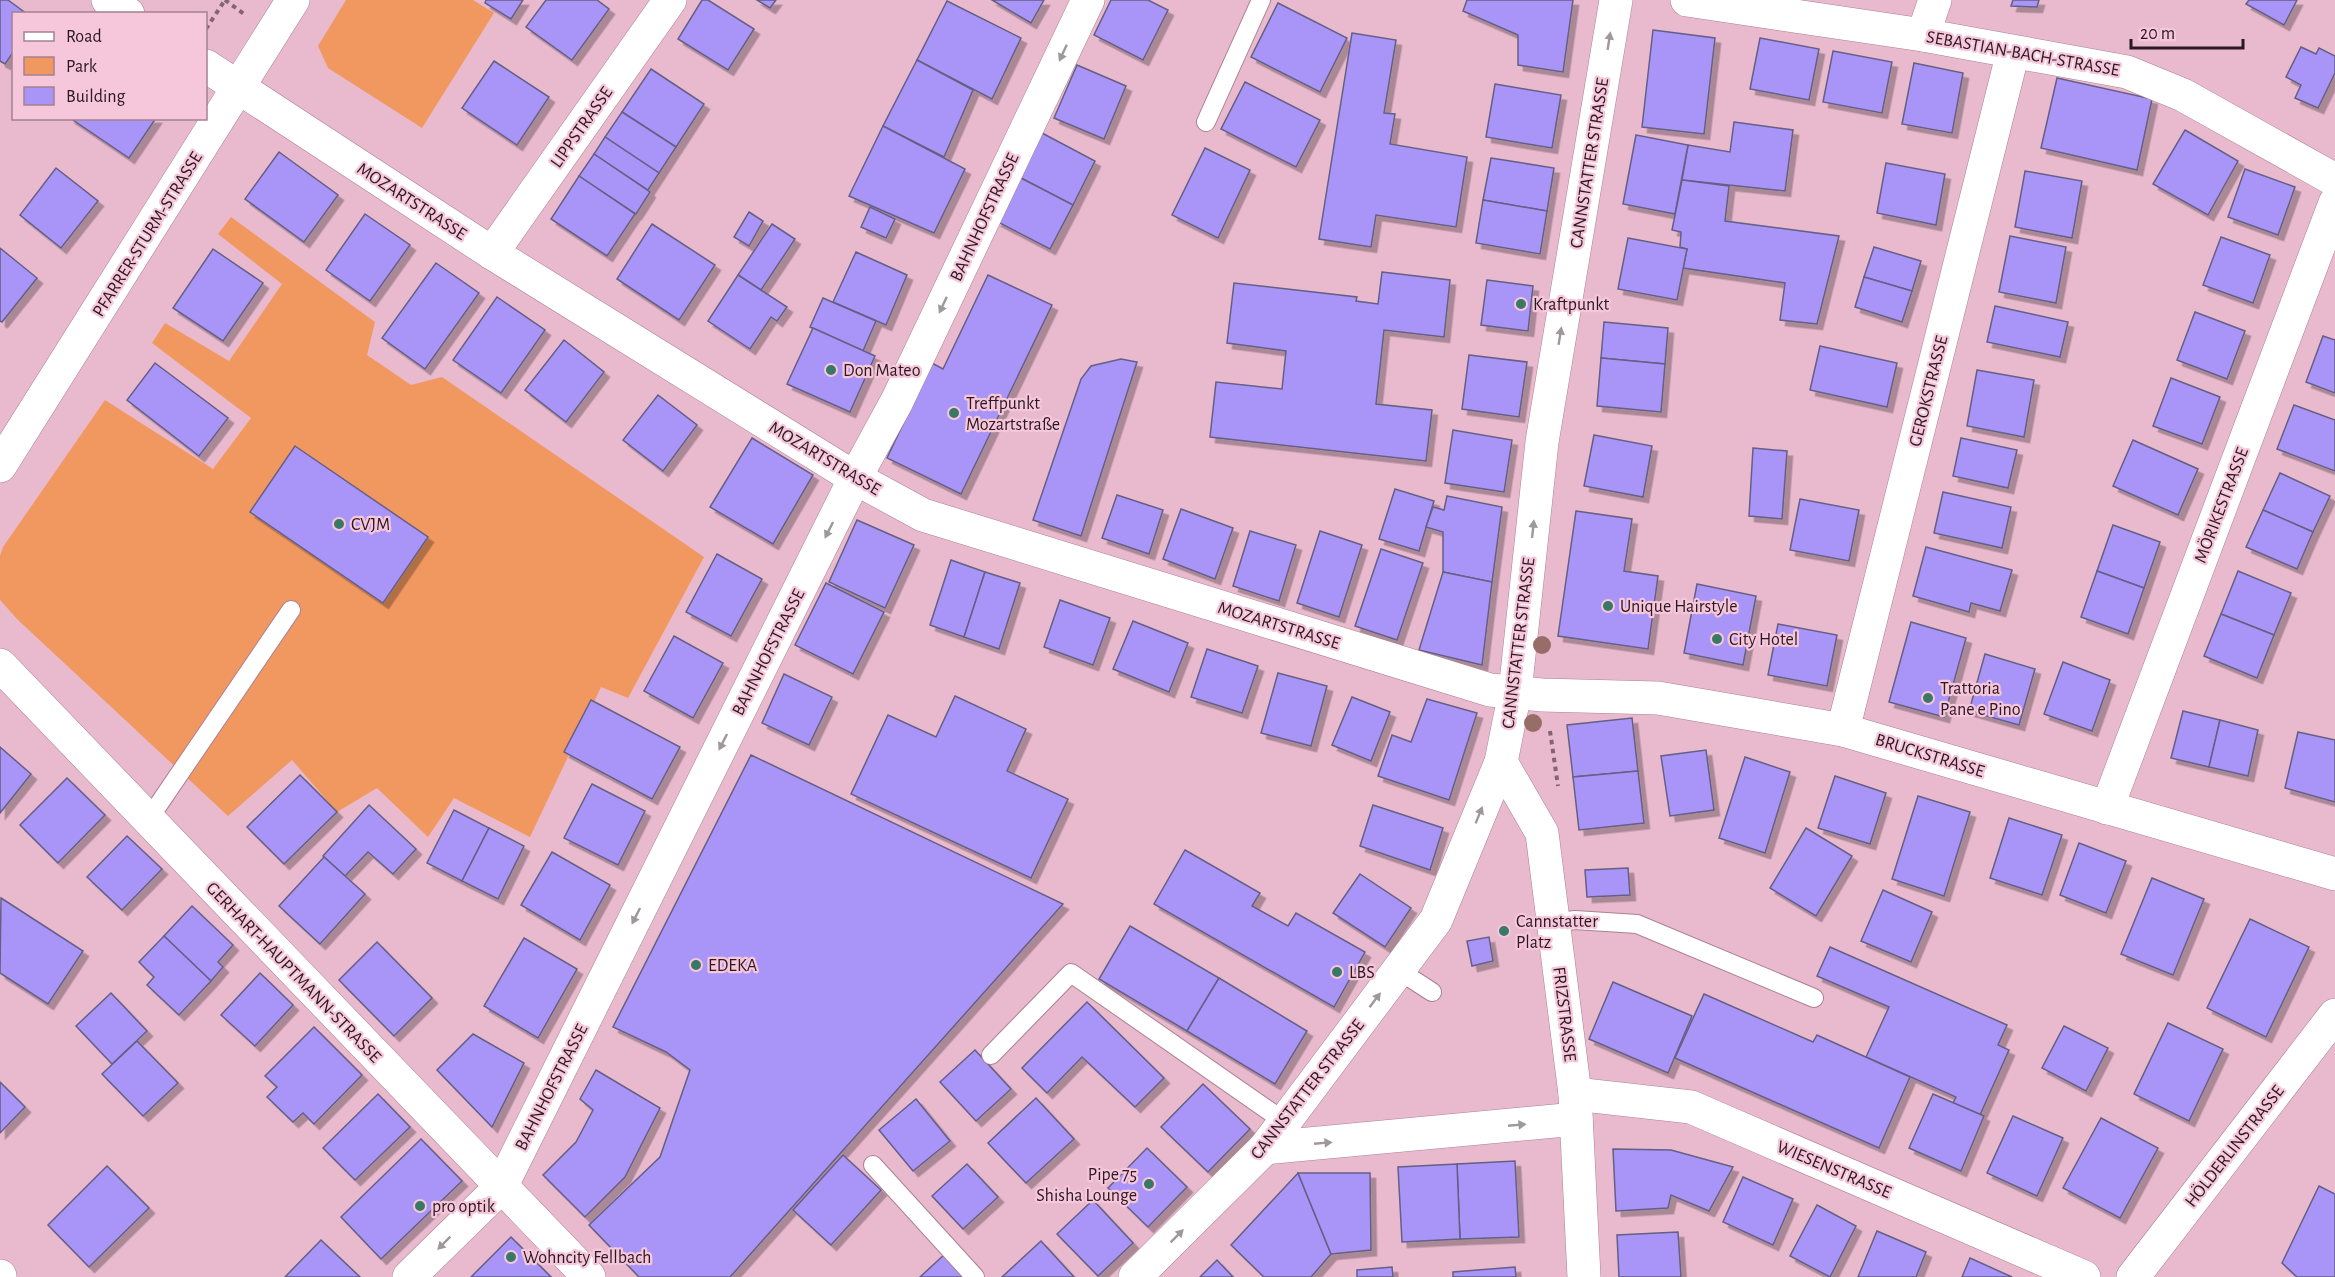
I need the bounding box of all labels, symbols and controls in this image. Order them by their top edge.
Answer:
legend [12,12,207,120]
scale bar [2131,12,2244,50]
text: 20 m [2140,25,2175,43]
text: Road [66,28,102,46]
street label: SEBASTIAN-BACH-STRASSE [1925,28,2121,80]
one-way arrow [1605,31,1614,50]
one-way arrow [1058,44,1067,61]
text: Park [66,58,98,76]
street label: CANNSTATTER STRASSE [1568,76,1612,250]
street label: LIPPSTRASSE [547,84,616,171]
text: Building [66,88,126,106]
street label: PFARRER-STURM-STRASSE [90,149,206,320]
street label: BAHNHOFSTRASSE [947,150,1023,284]
street label: MOZARTSTRASSE [354,160,470,244]
one-way arrow [938,296,947,313]
place label: Kraftpunkt [1533,296,1609,314]
marker: Kraftpunkt [1514,297,1528,311]
one-way arrow [1556,327,1565,346]
street label: GEROKSTRASSE [1906,334,1952,449]
place label: Don Mateo [843,362,921,380]
marker: Don Mateo [824,363,838,377]
place label: Treffpunkt Mozartstraße [966,395,1060,434]
marker: Treffpunkt Mozartstraße [947,406,961,420]
street label: MOZARTSTRASSE [766,419,884,499]
street label: MÖRIKESTRASSE [2190,444,2252,566]
place label: CVJM [351,516,390,534]
marker: CVJM [332,517,346,531]
one-way arrow [1528,520,1538,539]
one-way arrow [824,522,834,539]
street label: CANNSTATTER STRASSE [1500,556,1538,730]
street label: BAHNHOFSTRASSE [729,586,809,718]
place label: Unique Hairstyle [1620,598,1737,616]
street label: MOZARTSTRASSE [1216,599,1342,653]
marker: Unique Hairstyle [1601,599,1615,613]
place label: City Hotel [1729,631,1798,649]
marker: City Hotel [1710,632,1724,646]
place label: Trattoria Pane e Pino [1940,680,2021,719]
marker: Trattoria Pane e Pino [1921,691,1935,705]
street label: BRUCKSTRASSE [1873,731,1987,781]
one-way arrow [718,734,728,751]
one-way arrow [1475,806,1484,824]
street label: GERHART-HAUPTMANN-STRASSE [202,879,384,1067]
one-way arrow [631,908,641,925]
place label: Cannstatter Platz [1516,913,1598,952]
marker: Cannstatter Platz [1497,924,1511,938]
place label: EDEKA [708,957,758,975]
marker: EDEKA [689,958,703,972]
place label: LBS [1349,964,1375,982]
marker: LBS [1330,965,1344,979]
street label: FRIZSTRASSE [1549,966,1579,1063]
one-way arrow [1369,993,1381,1008]
street label: CANNSTATTER STRASSE [1248,1016,1368,1163]
street label: BAHNHOFSTRASSE [512,1021,592,1153]
street label: HÖLDERLINSTRASSE [2180,1081,2288,1211]
one-way arrow [1508,1120,1527,1130]
one-way arrow [1314,1138,1333,1148]
street label: WIESENSTRASSE [1774,1138,1894,1202]
place label: Pipe 75 Shisha Lounge [1036,1166,1137,1205]
marker: Pipe 75 Shisha Lounge [1142,1177,1156,1191]
place label: pro optik [432,1198,496,1216]
marker: pro optik [413,1199,427,1213]
one-way arrow [1169,1229,1183,1243]
one-way arrow [437,1236,451,1250]
place label: Wohncity Fellbach [523,1249,651,1267]
marker: Wohncity Fellbach [504,1250,518,1264]

